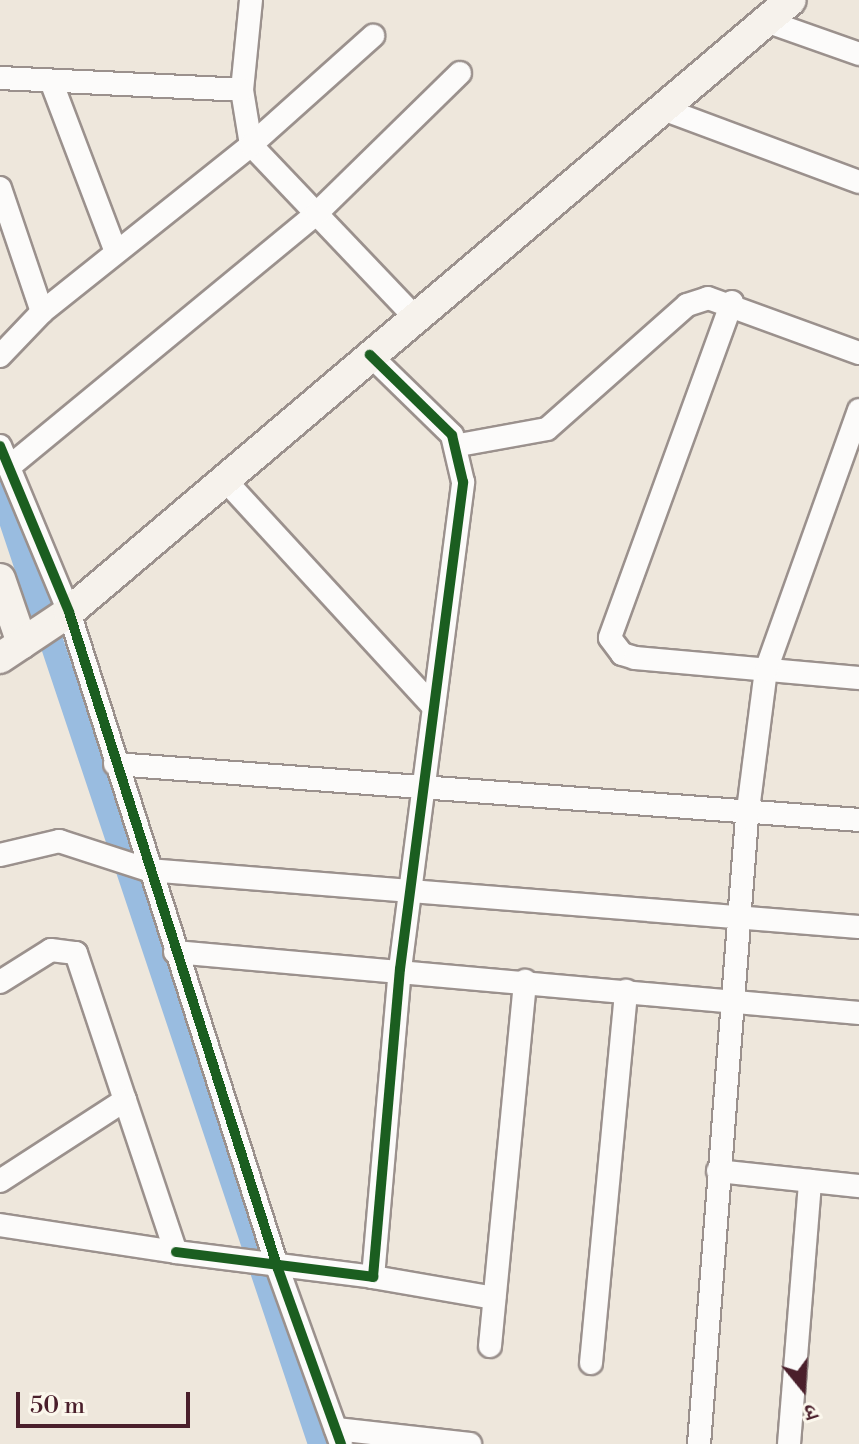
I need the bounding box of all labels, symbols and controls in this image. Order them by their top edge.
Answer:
north arrow [763,1348,843,1428]
scale bar [20,1376,194,1426]
text: 50 m [30,1391,85,1421]
text: उ [801,1397,820,1426]

